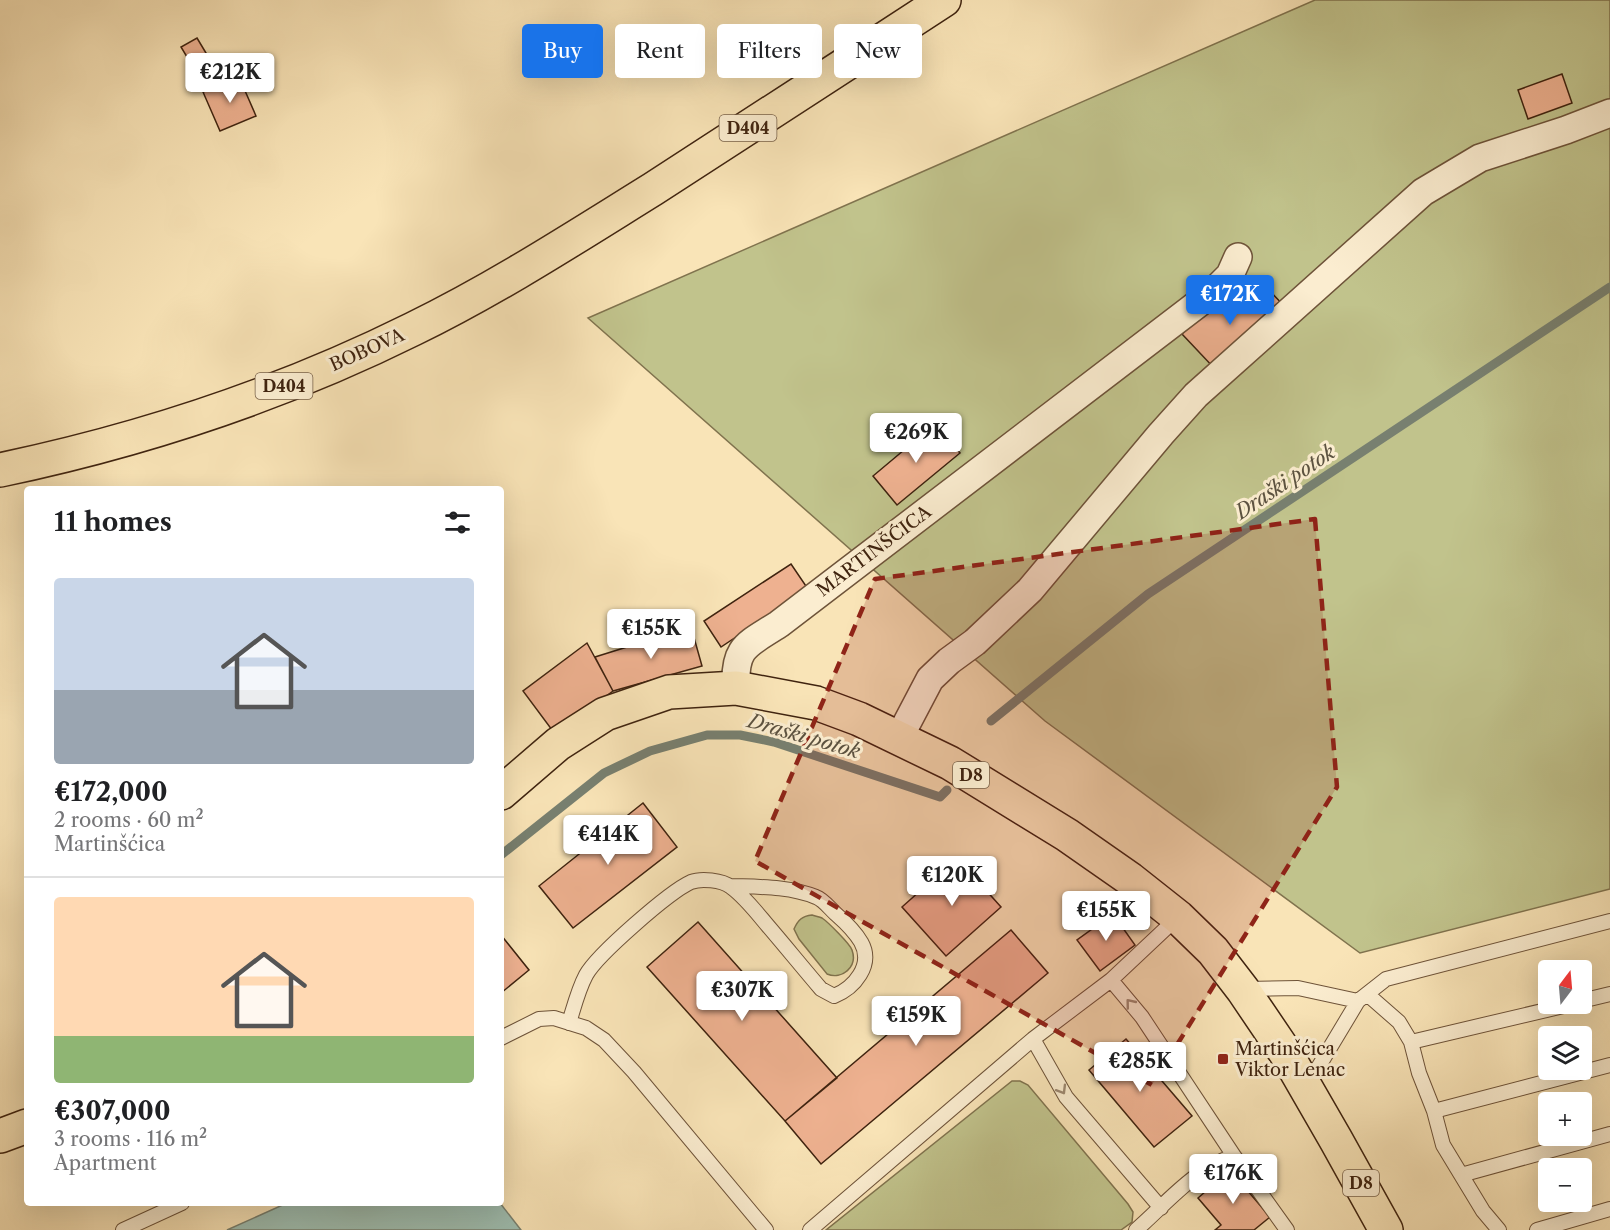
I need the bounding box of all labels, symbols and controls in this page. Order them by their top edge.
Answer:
chip: Buy [522,24,603,78]
chip: Rent [615,24,705,78]
chip: Filters [717,24,822,78]
chip: New [834,24,922,78]
pin: €212K [188,53,272,104]
text: €212K [199,60,261,84]
road number: D404 [720,115,777,141]
pin: €172K [1188,275,1272,326]
text: €172K [1200,282,1260,306]
street label: BOBOVA [326,324,408,376]
road number: D404 [256,373,312,399]
pin: €269K [874,413,958,464]
text: €269K [884,420,948,444]
water label: Draški potok [1229,439,1340,525]
street label: MARTINŠĆICA [811,499,936,601]
text: 11 homes [54,506,172,538]
icon: filters [441,506,474,539]
pin: €155K [609,609,693,660]
text: €155K [621,616,681,640]
icon: home [210,617,318,725]
water label: Draški potok [743,708,863,764]
road number: D8 [953,762,989,788]
text: €172,000 [54,776,168,808]
text: 2 rooms · 60 m² [54,808,204,832]
pin: €414K [566,815,650,866]
text: €414K [577,822,639,846]
text: Martinšćica [54,832,165,856]
pin: €120K [910,856,994,907]
text: €120K [921,863,983,887]
pin: €155K [1064,891,1148,942]
text: €155K [1076,898,1136,922]
icon: home [210,936,318,1044]
north arrow [1538,960,1592,1014]
map controls [1538,960,1592,1212]
pin: €307K [700,971,784,1022]
text: €307K [710,978,774,1002]
pin: €159K [874,996,958,1047]
one-way arrow [1127,999,1138,1010]
text: €159K [886,1003,946,1027]
button: layers [1538,1026,1592,1080]
place label: Martinšćica Viktor Lenac [1234,1038,1345,1081]
pin: €285K [1098,1042,1182,1093]
text: €285K [1108,1049,1172,1073]
marker: Martinšćica Viktor Lenac [1216,1052,1230,1066]
one-way arrow [1055,1084,1067,1094]
button: + [1538,1092,1592,1146]
text: €307,000 [54,1095,170,1127]
text: 3 rooms · 116 m² [54,1127,207,1151]
text: Apartment [54,1151,157,1175]
pin: €176K [1191,1154,1275,1205]
button: − [1538,1158,1592,1212]
text: €176K [1203,1161,1263,1185]
road number: D8 [1343,1170,1379,1196]

